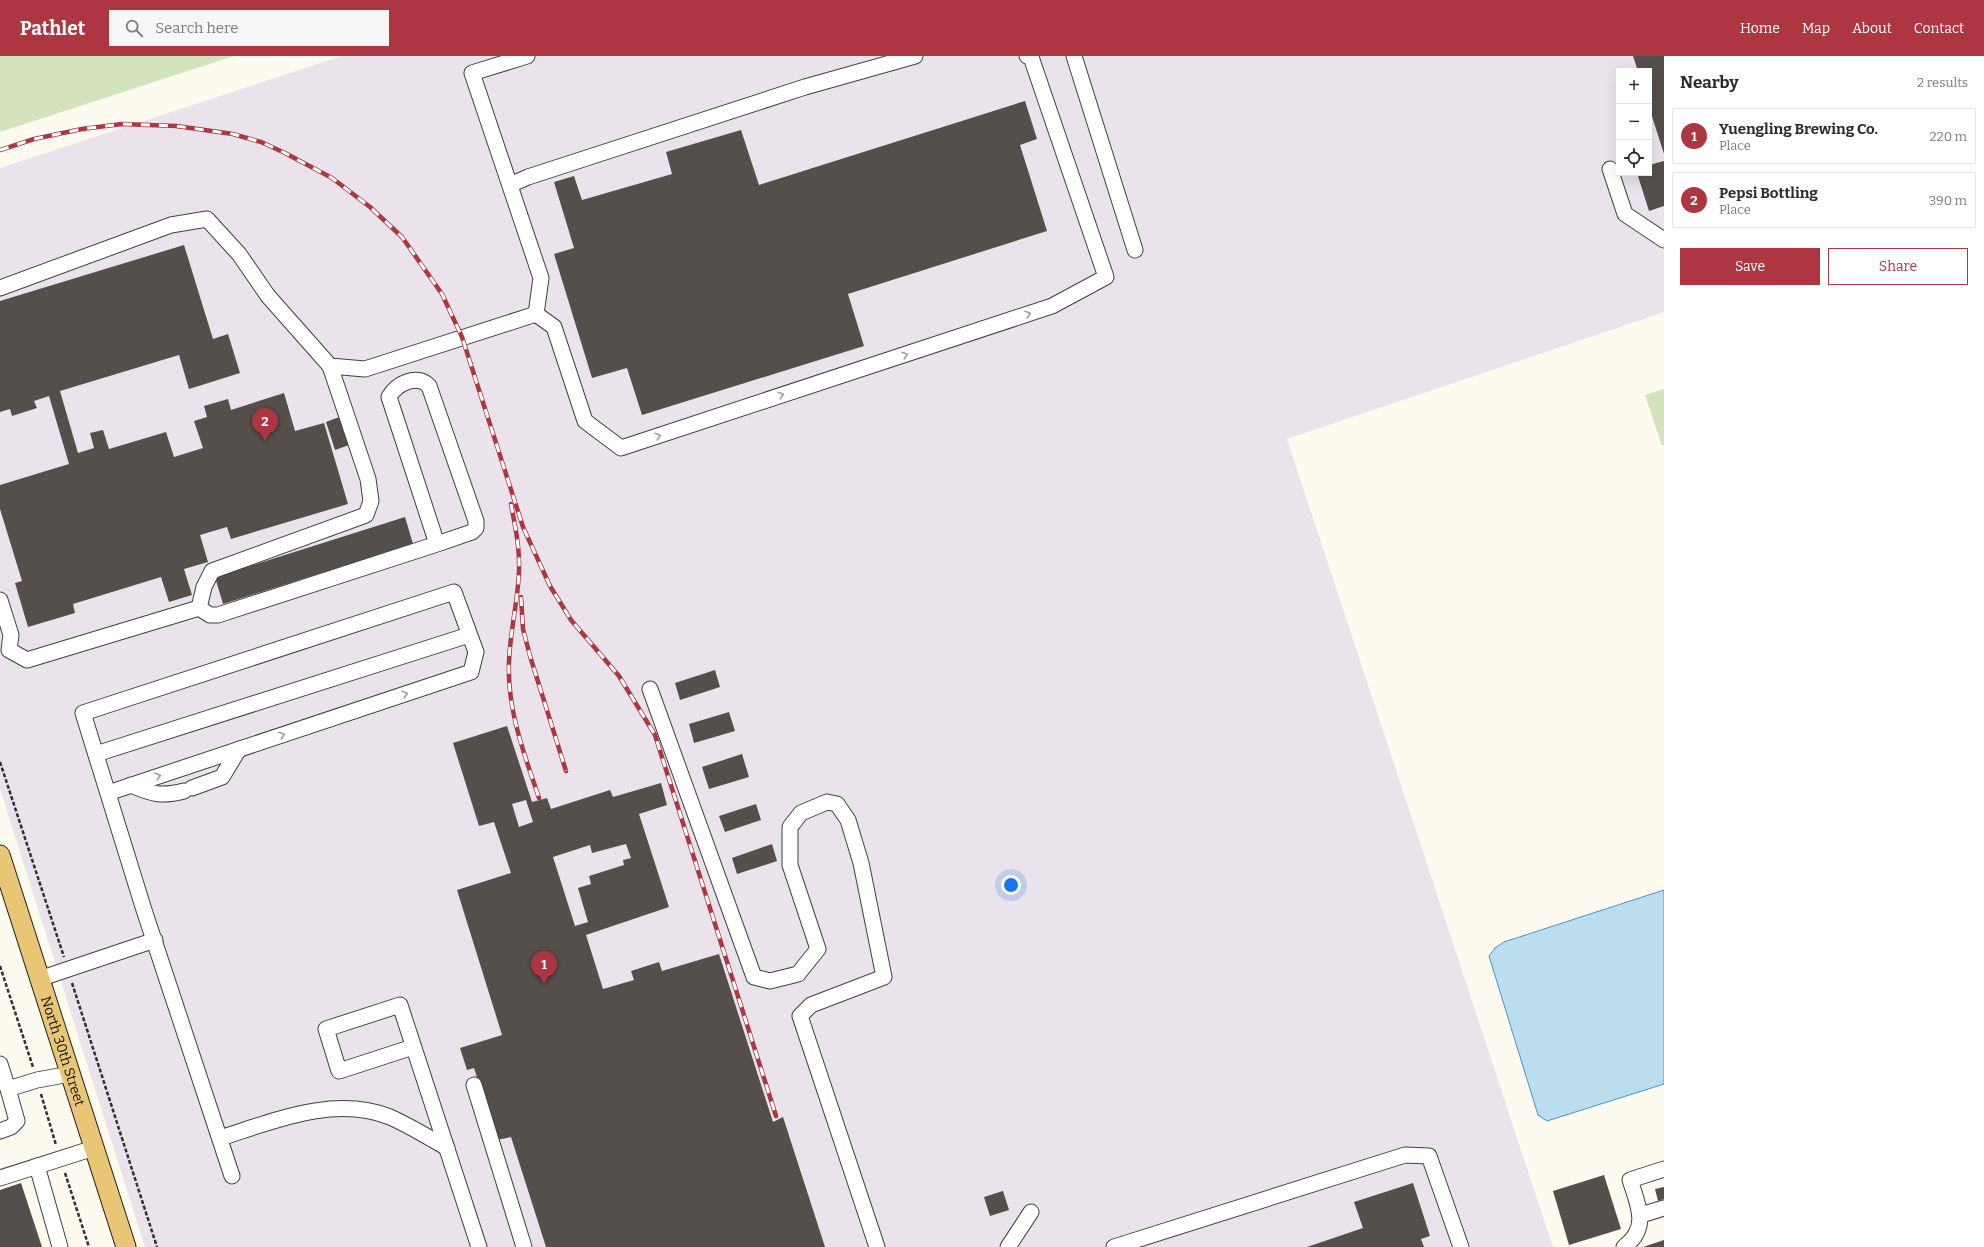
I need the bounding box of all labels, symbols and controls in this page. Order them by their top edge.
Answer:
search box [109,10,389,46]
text: Pathlet [20,17,85,40]
icon: search [123,17,145,39]
text: Search here [155,19,238,37]
text: Home [1740,20,1780,37]
text: Map [1802,20,1830,37]
text: About [1852,20,1892,37]
text: Contact [1914,20,1964,37]
map controls [1616,68,1652,176]
button: + [1616,68,1652,104]
text: Nearby [1680,72,1739,93]
text: 2 results [1917,75,1968,90]
button: − [1616,104,1652,140]
text: Yuengling Brewing Co. [1719,120,1878,138]
text: 1 [1691,129,1697,144]
text: 220 m [1930,129,1967,144]
text: Place [1719,138,1751,153]
button: locate [1616,140,1652,176]
text: Pepsi Bottling [1719,184,1818,202]
text: 2 [1690,193,1698,208]
text: 390 m [1929,193,1967,208]
text: Place [1719,202,1751,217]
button: Save [1680,248,1820,285]
button: Share [1828,248,1968,285]
one-way arrow [1025,311,1032,319]
one-way arrow [901,351,908,360]
one-way arrow [777,392,784,400]
pin: 2 [252,408,278,441]
one-way arrow [654,432,661,441]
one-way arrow [401,690,408,699]
one-way arrow [278,731,285,740]
one-way arrow [155,772,162,781]
your location [1001,875,1021,895]
pin: 1 [531,951,557,984]
street label: North 30th Street [37,994,89,1108]

